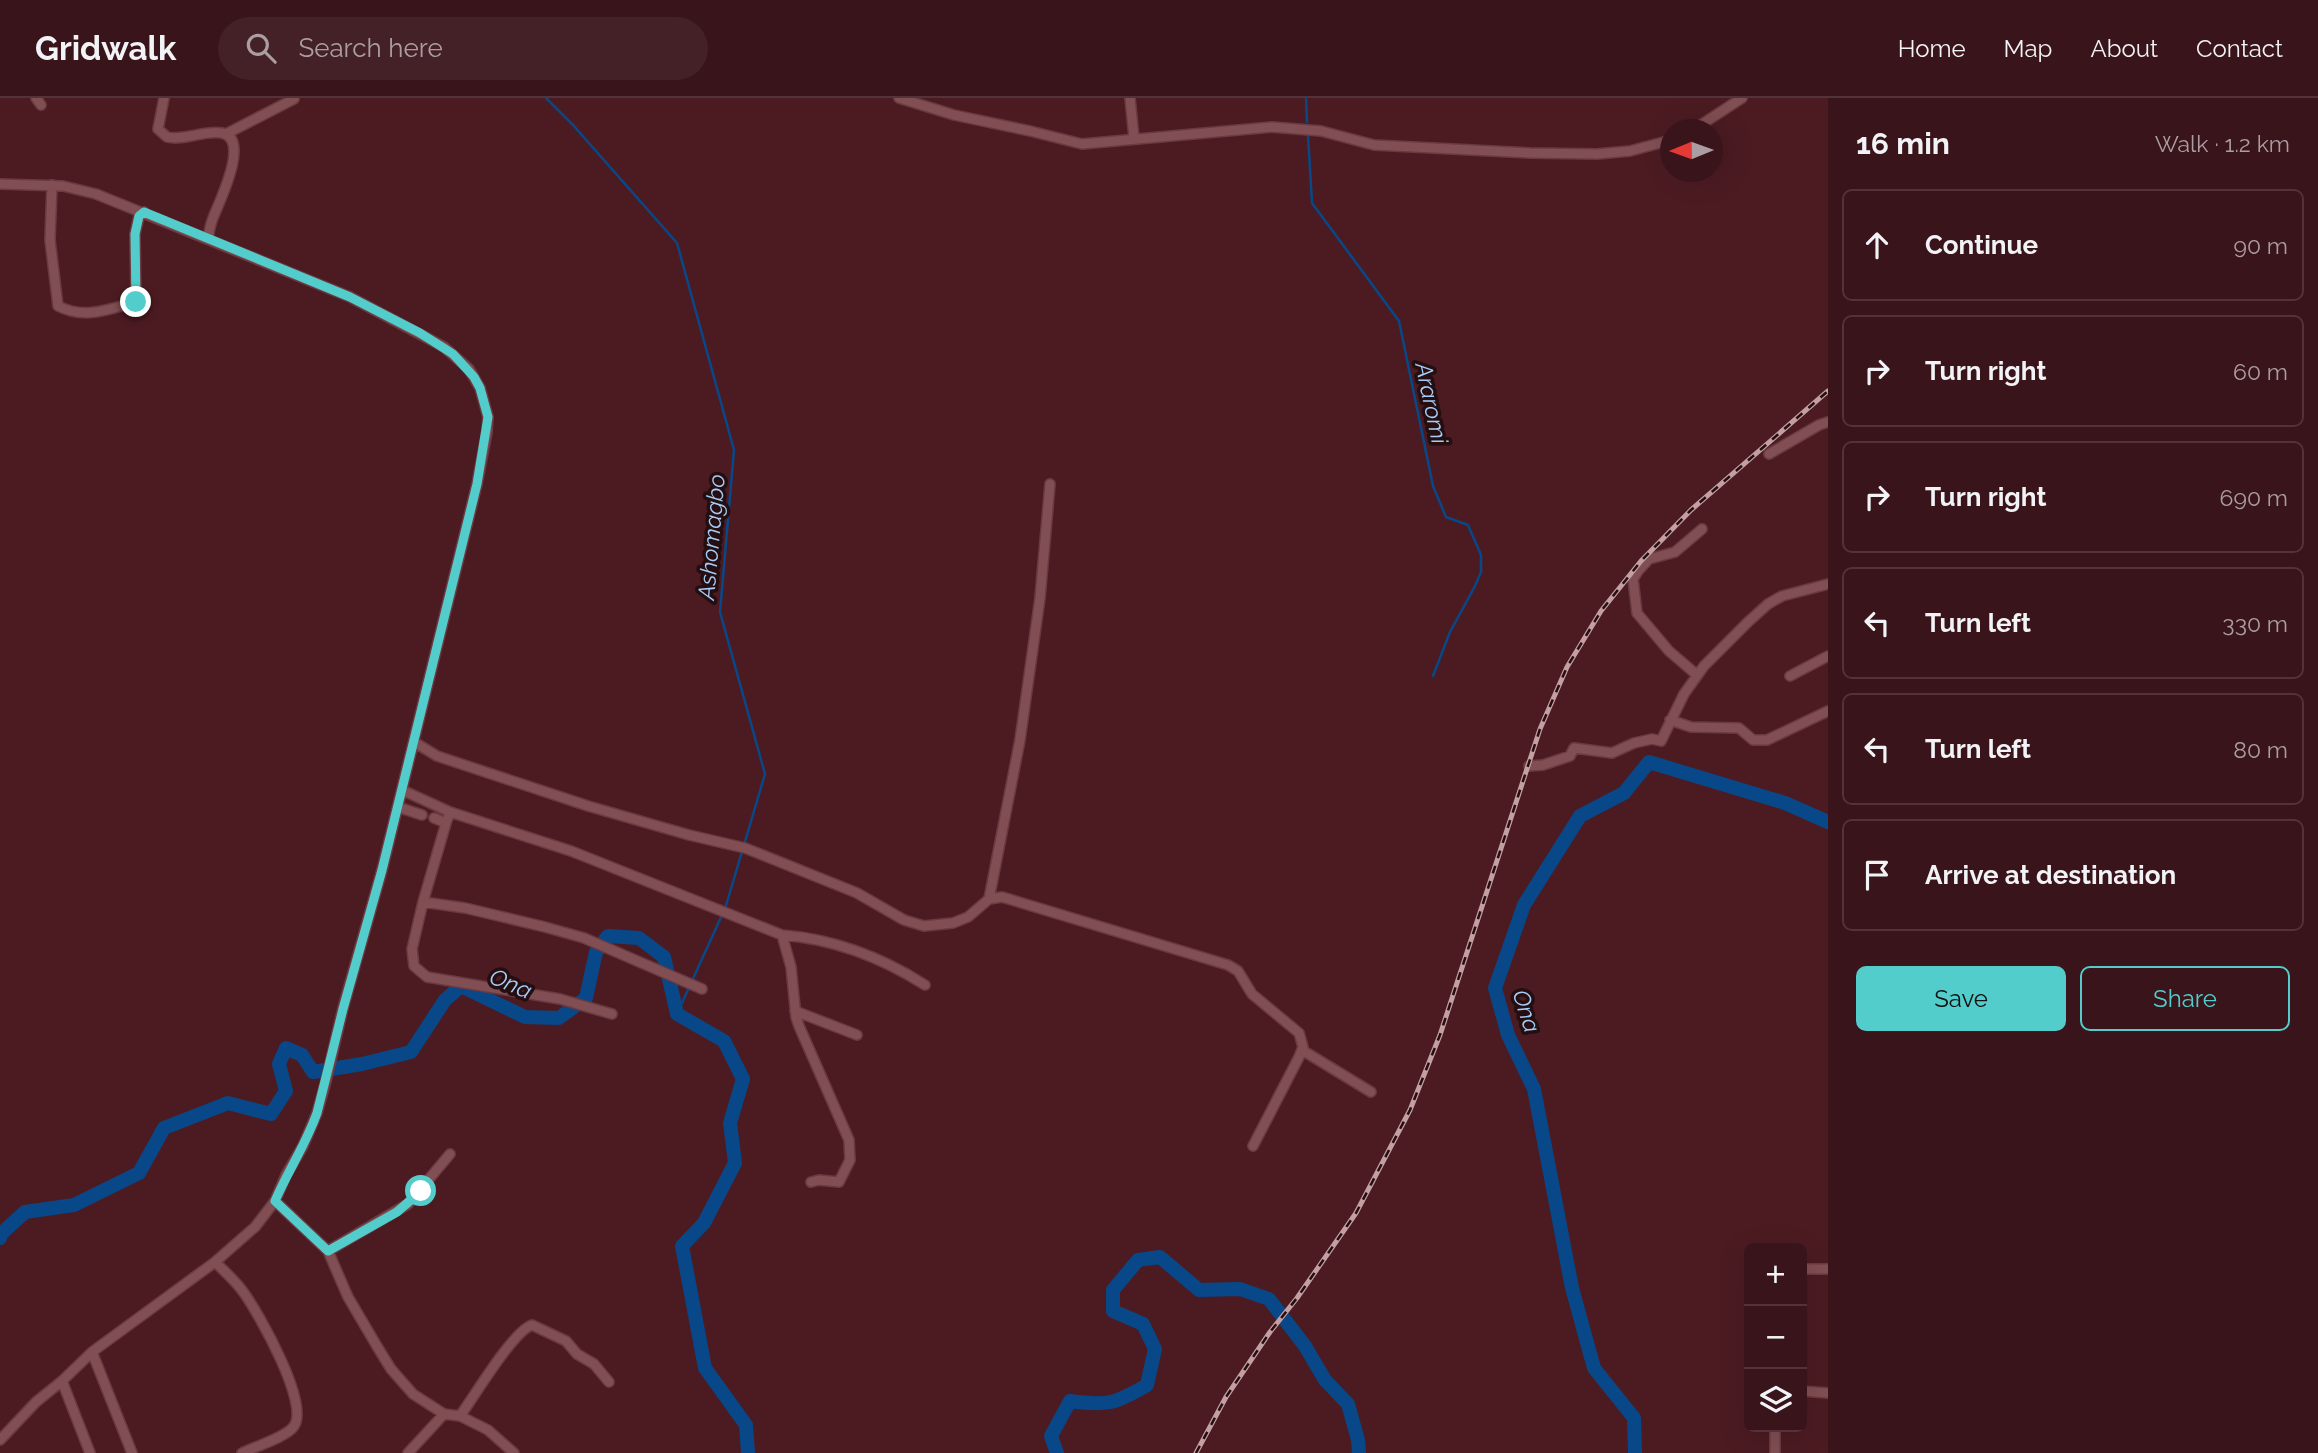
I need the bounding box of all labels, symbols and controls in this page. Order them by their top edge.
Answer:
search box [218,17,708,80]
text: Gridwalk [35,29,176,68]
icon: search [242,29,280,67]
text: Search here [298,33,443,63]
text: Home [1898,34,1966,63]
text: Map [2004,34,2052,63]
text: About [2090,34,2158,63]
text: Contact [2196,34,2283,63]
north arrow [1660,119,1723,182]
text: 16 min [1856,126,1950,161]
text: Walk · 1.2 km [2155,130,2290,157]
icon: ahead [1858,226,1896,264]
text: Continue [1925,230,2038,260]
text: 90 m [2233,232,2288,259]
route end [120,286,151,317]
icon: right [1858,352,1896,390]
text: Turn right [1925,356,2046,386]
water label: Araromi [1410,358,1454,447]
text: 60 m [2233,358,2288,385]
water label: Ashomagbo [692,473,730,603]
icon: right [1858,478,1896,516]
text: Turn right [1925,482,2046,512]
text: 690 m [2220,484,2288,511]
icon: left [1858,604,1896,642]
text: Turn left [1925,608,2031,638]
text: 330 m [2222,610,2288,637]
icon: left [1858,730,1896,768]
text: Turn left [1925,734,2031,764]
text: 80 m [2233,736,2288,763]
icon: arrive [1858,856,1896,894]
text: Arrive at destination [1925,860,2176,890]
water label: Ona [486,962,536,1004]
button: Save [1856,966,2066,1031]
button: Share [2080,966,2290,1031]
water label: Ona [1507,986,1547,1036]
route start [405,1175,436,1206]
map controls [1744,1243,1807,1432]
button: + [1744,1243,1807,1306]
button: − [1744,1306,1807,1369]
button: layers [1744,1369,1807,1432]

